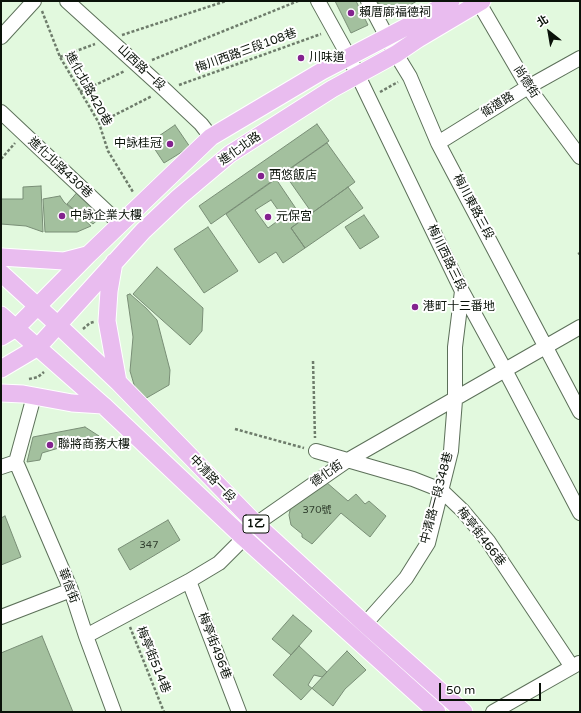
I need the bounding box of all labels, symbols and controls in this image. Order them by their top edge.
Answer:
place label: 賴厝廍福德祠 [359,6,431,20]
marker: 賴厝廍福德祠 [346,8,356,18]
north arrow [529,12,569,52]
text: 北 [534,13,551,30]
street label: 梅川西路三段108巷 [193,26,299,76]
street label: 山西路一段 [114,42,168,94]
street label: 進化北路420巷 [62,49,114,129]
place label: 川味道 [309,51,345,65]
marker: 川味道 [296,53,306,63]
street label: 尚德街 [510,63,542,101]
street label: 衛道路 [479,89,517,121]
street label: 進化北路 [216,129,264,169]
street label: 進化北路430巷 [25,135,95,201]
place label: 中詠桂冠 [114,137,162,151]
marker: 中詠桂冠 [165,139,175,149]
place label: 西悠飯店 [269,169,317,183]
marker: 西悠飯店 [256,171,266,181]
street label: 梅川東路三段 [450,172,496,242]
place label: 中詠企業大樓 [70,209,142,223]
place label: 元保宮 [276,210,312,224]
marker: 中詠企業大樓 [57,211,67,221]
marker: 元保宮 [263,212,273,222]
street label: 梅川西路三段 [424,222,468,294]
place label: 港町十三番地 [423,300,495,314]
marker: 港町十三番地 [410,302,420,312]
place label: 聯將商務大樓 [58,438,130,452]
marker: 聯將商務大樓 [45,440,55,450]
street label: 中清路一段348巷 [418,450,456,546]
street label: 中清路一段 [186,452,238,506]
street label: 德化街 [308,458,346,490]
house number: 370號 [303,504,331,516]
street label: 梅亭街466巷 [454,505,508,569]
road number: 1乙 [243,515,269,533]
house number: 347 [140,539,158,551]
street label: 華信街 [55,567,81,605]
street label: 梅亭街496巷 [195,610,233,682]
street label: 梅亭街514巷 [133,625,173,695]
scale bar [441,675,543,701]
text: 50 m [446,683,475,697]

